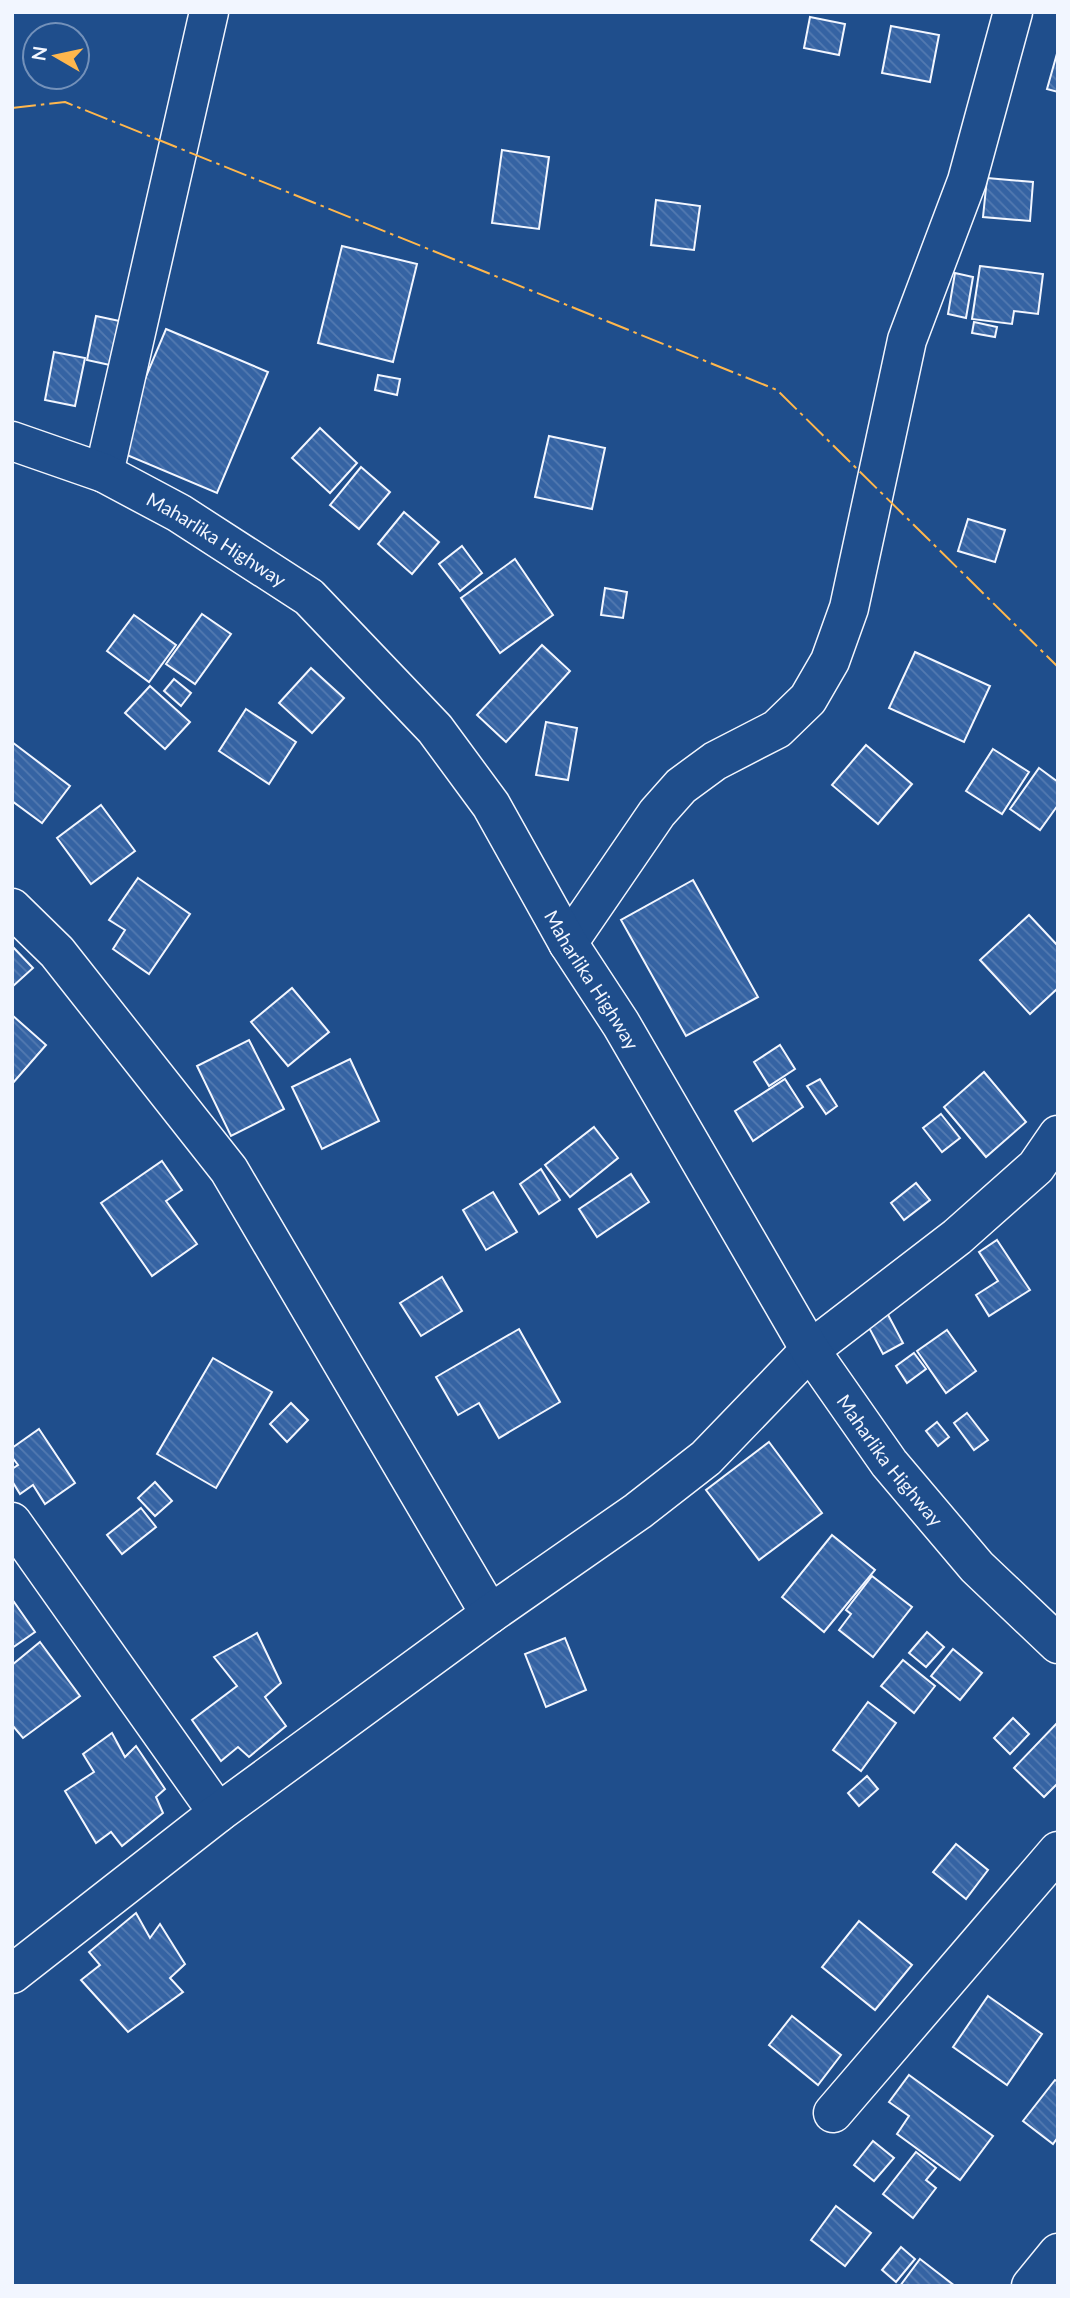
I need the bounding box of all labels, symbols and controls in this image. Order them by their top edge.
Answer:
north arrow [21,21,91,91]
text: N [26,44,51,62]
street label: Maharlika Highway [143,487,291,591]
street label: Maharlika Highway [540,906,645,1053]
street label: Maharlika Highway [833,1390,949,1530]

